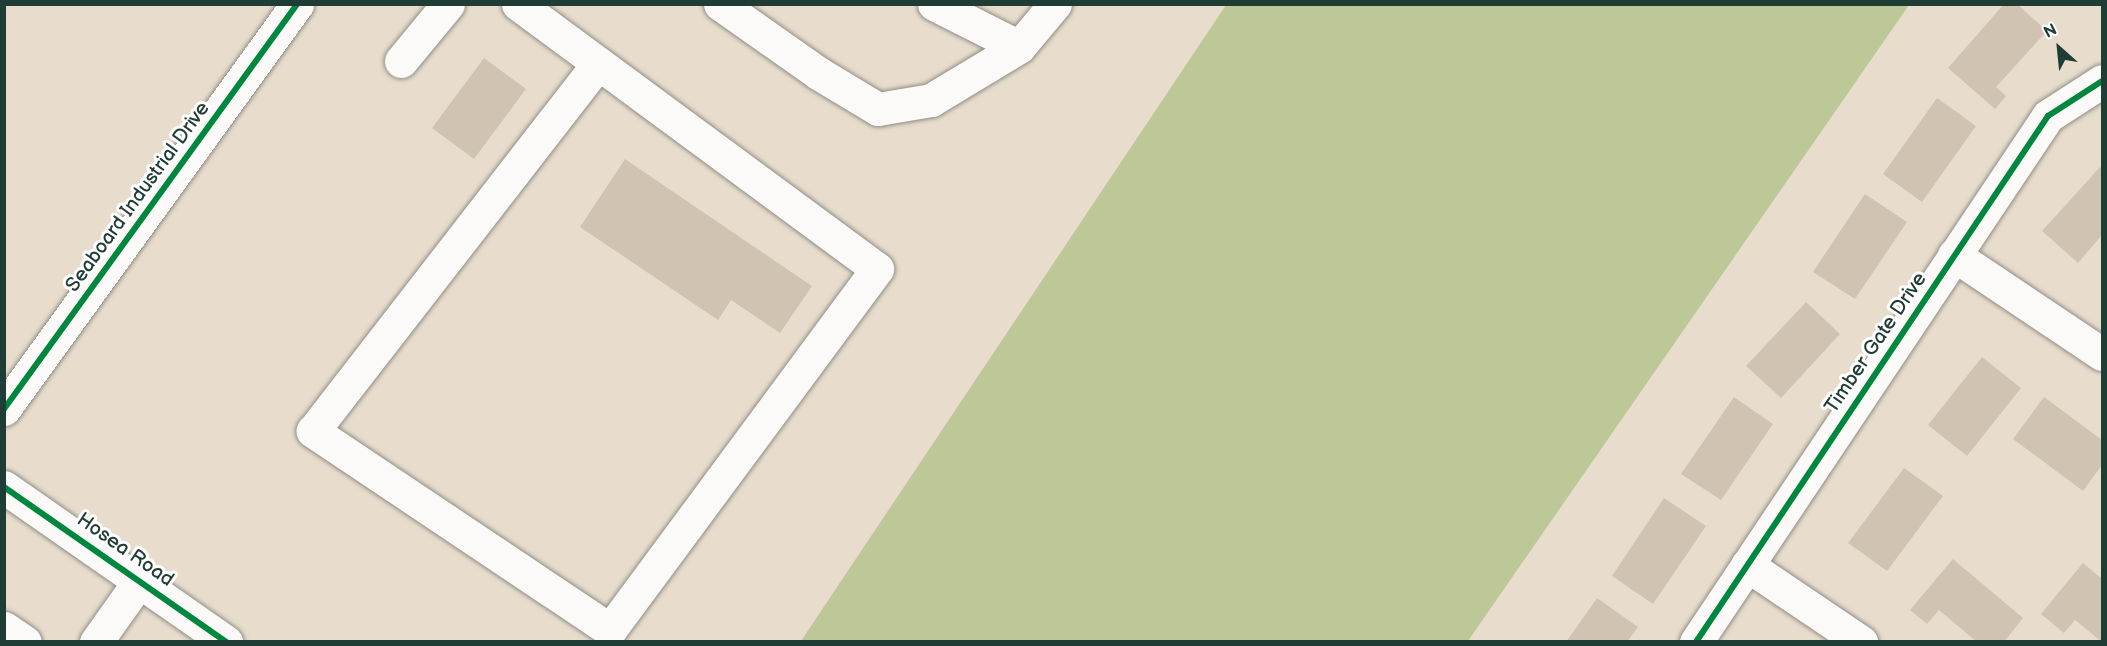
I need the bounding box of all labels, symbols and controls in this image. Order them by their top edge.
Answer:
north arrow [2029,18,2089,78]
text: N [2041,20,2060,43]
street label: Seaboard Industrial Drive [61,97,215,297]
street label: Timber Gate Drive [1820,268,1932,418]
street label: Hosea Road [72,508,178,592]

